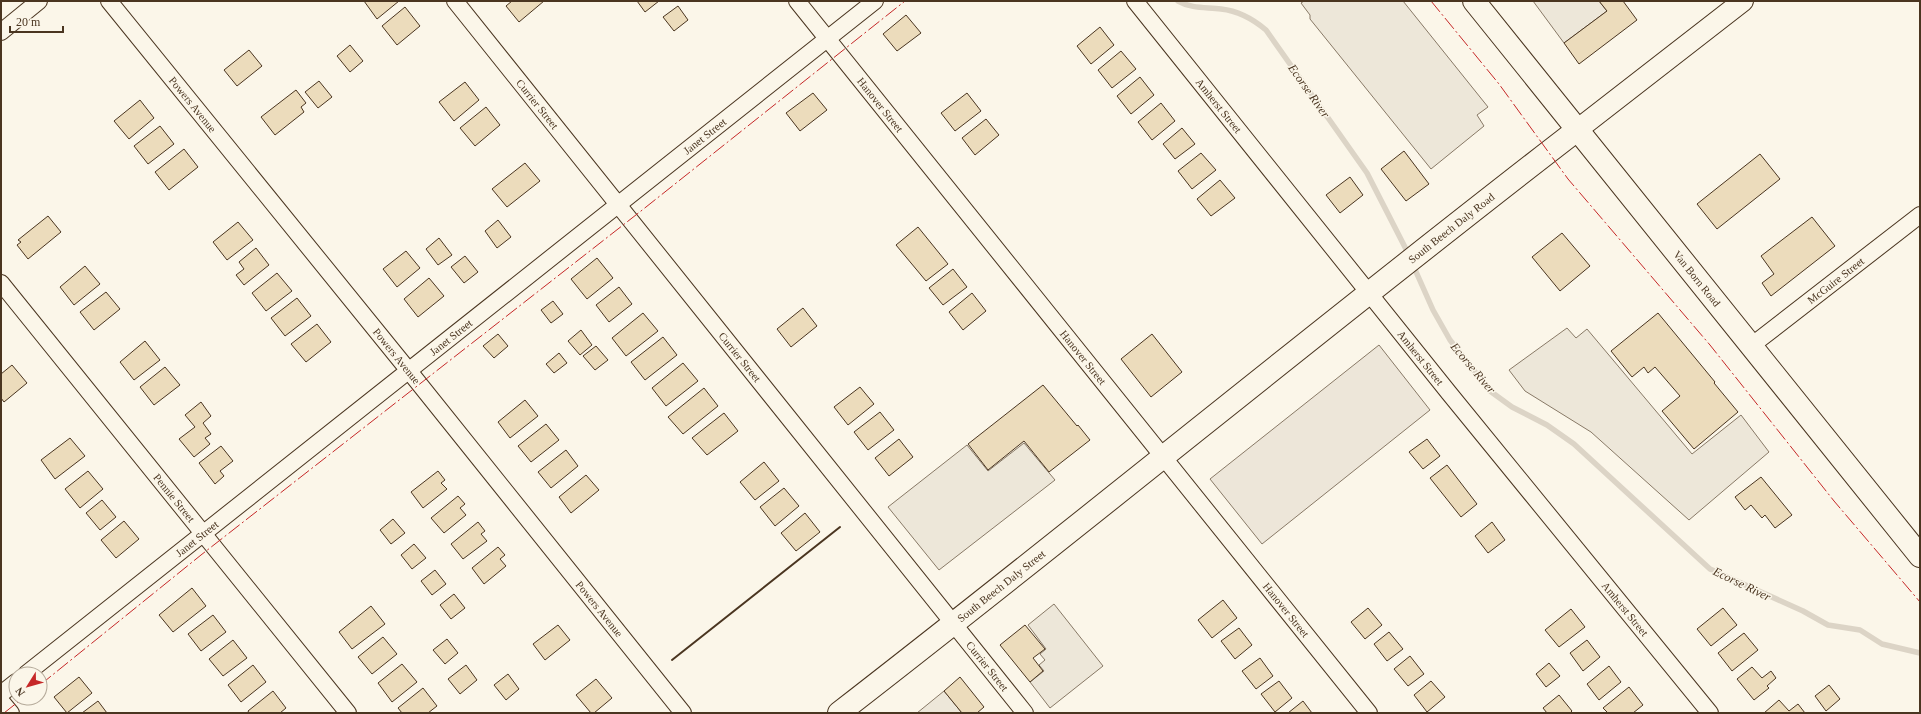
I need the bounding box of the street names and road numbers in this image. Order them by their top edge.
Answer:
street label: Powers Avenue [167,74,219,135]
street label: Hanover Street [855,75,906,134]
street label: Amherst Street [1193,76,1244,135]
street label: Currier Street [514,77,561,131]
street label: Janet Street [681,115,728,157]
street label: South Beech Daly Road [1406,190,1497,266]
street label: Van Born Road [1671,248,1723,309]
street label: McGuire Street [1805,255,1866,306]
street label: Janet Street [427,317,474,358]
street label: Powers Avenue [371,326,423,386]
street label: Hanover Street [1058,328,1109,387]
street label: Amherst Street [1395,328,1446,387]
street label: Currier Street [716,330,763,384]
street label: Pennie Street [151,471,197,524]
street label: Janet Street [173,518,221,559]
street label: South Beech Daly Street [955,548,1047,624]
street label: Powers Avenue [574,578,625,639]
street label: Amherst Street [1600,579,1651,639]
street label: Hanover Street [1261,580,1312,639]
street label: Currier Street [964,639,1011,693]

